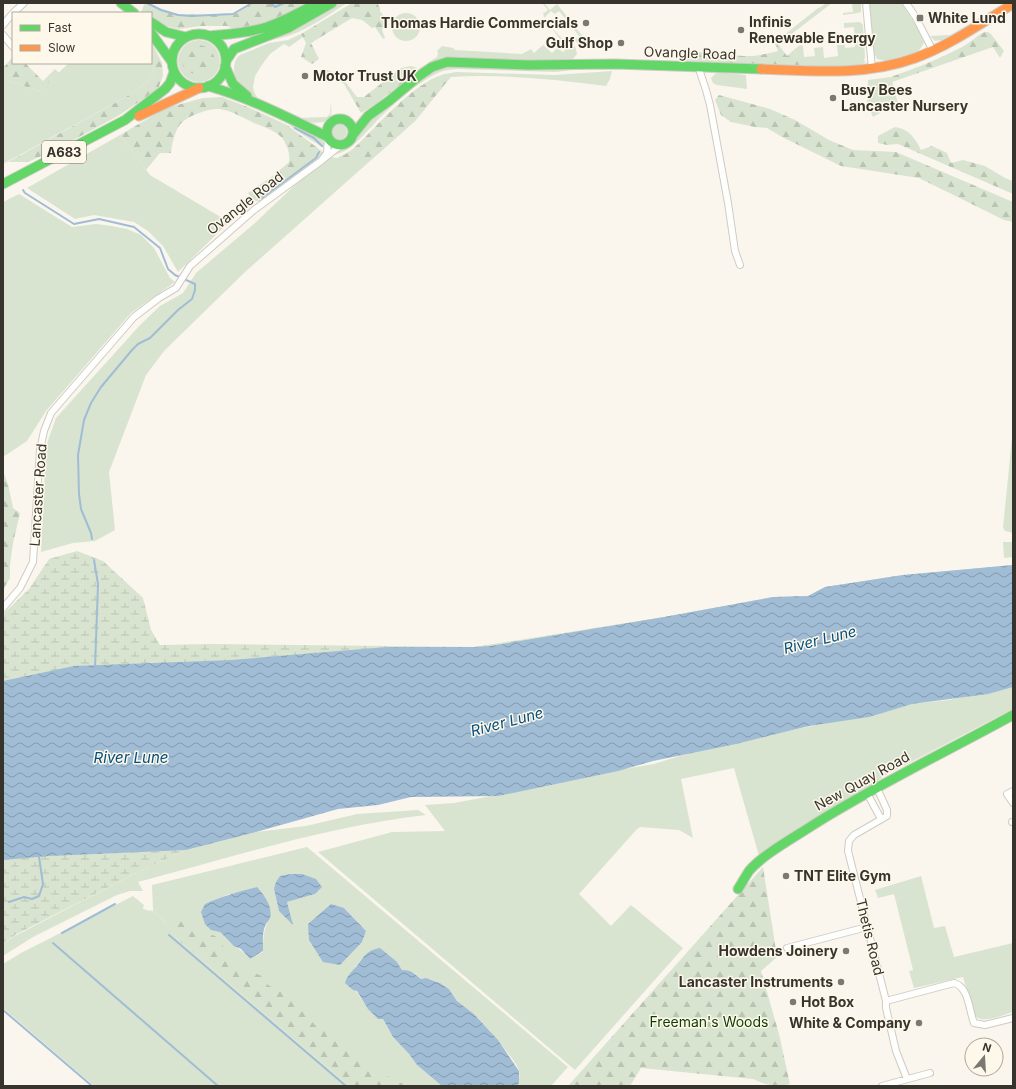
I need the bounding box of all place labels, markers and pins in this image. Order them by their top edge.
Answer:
place label: White Lund [928,9,1006,26]
place label: Infinis Renewable Energy [749,13,876,46]
marker: White Lund [915,13,925,23]
place label: Thomas Hardie Commercials [381,14,578,31]
marker: Thomas Hardie Commercials [581,18,591,28]
marker: Infinis Renewable Energy [736,25,746,35]
place label: Gulf Shop [546,34,613,51]
marker: Gulf Shop [616,38,626,48]
place label: Motor Trust UK [313,67,417,84]
marker: Motor Trust UK [300,71,310,81]
place label: Busy Bees Lancaster Nursery [841,81,969,114]
marker: Busy Bees Lancaster Nursery [828,93,838,103]
place label: TNT Elite Gym [794,867,891,884]
marker: TNT Elite Gym [781,871,791,881]
place label: Howdens Joinery [718,942,839,959]
marker: Howdens Joinery [841,946,851,956]
place label: Lancaster Instruments [679,973,833,990]
marker: Lancaster Instruments [836,977,846,987]
place label: Hot Box [801,993,854,1010]
marker: Hot Box [788,997,798,1007]
place label: White & Company [789,1014,912,1031]
marker: White & Company [914,1018,924,1028]

